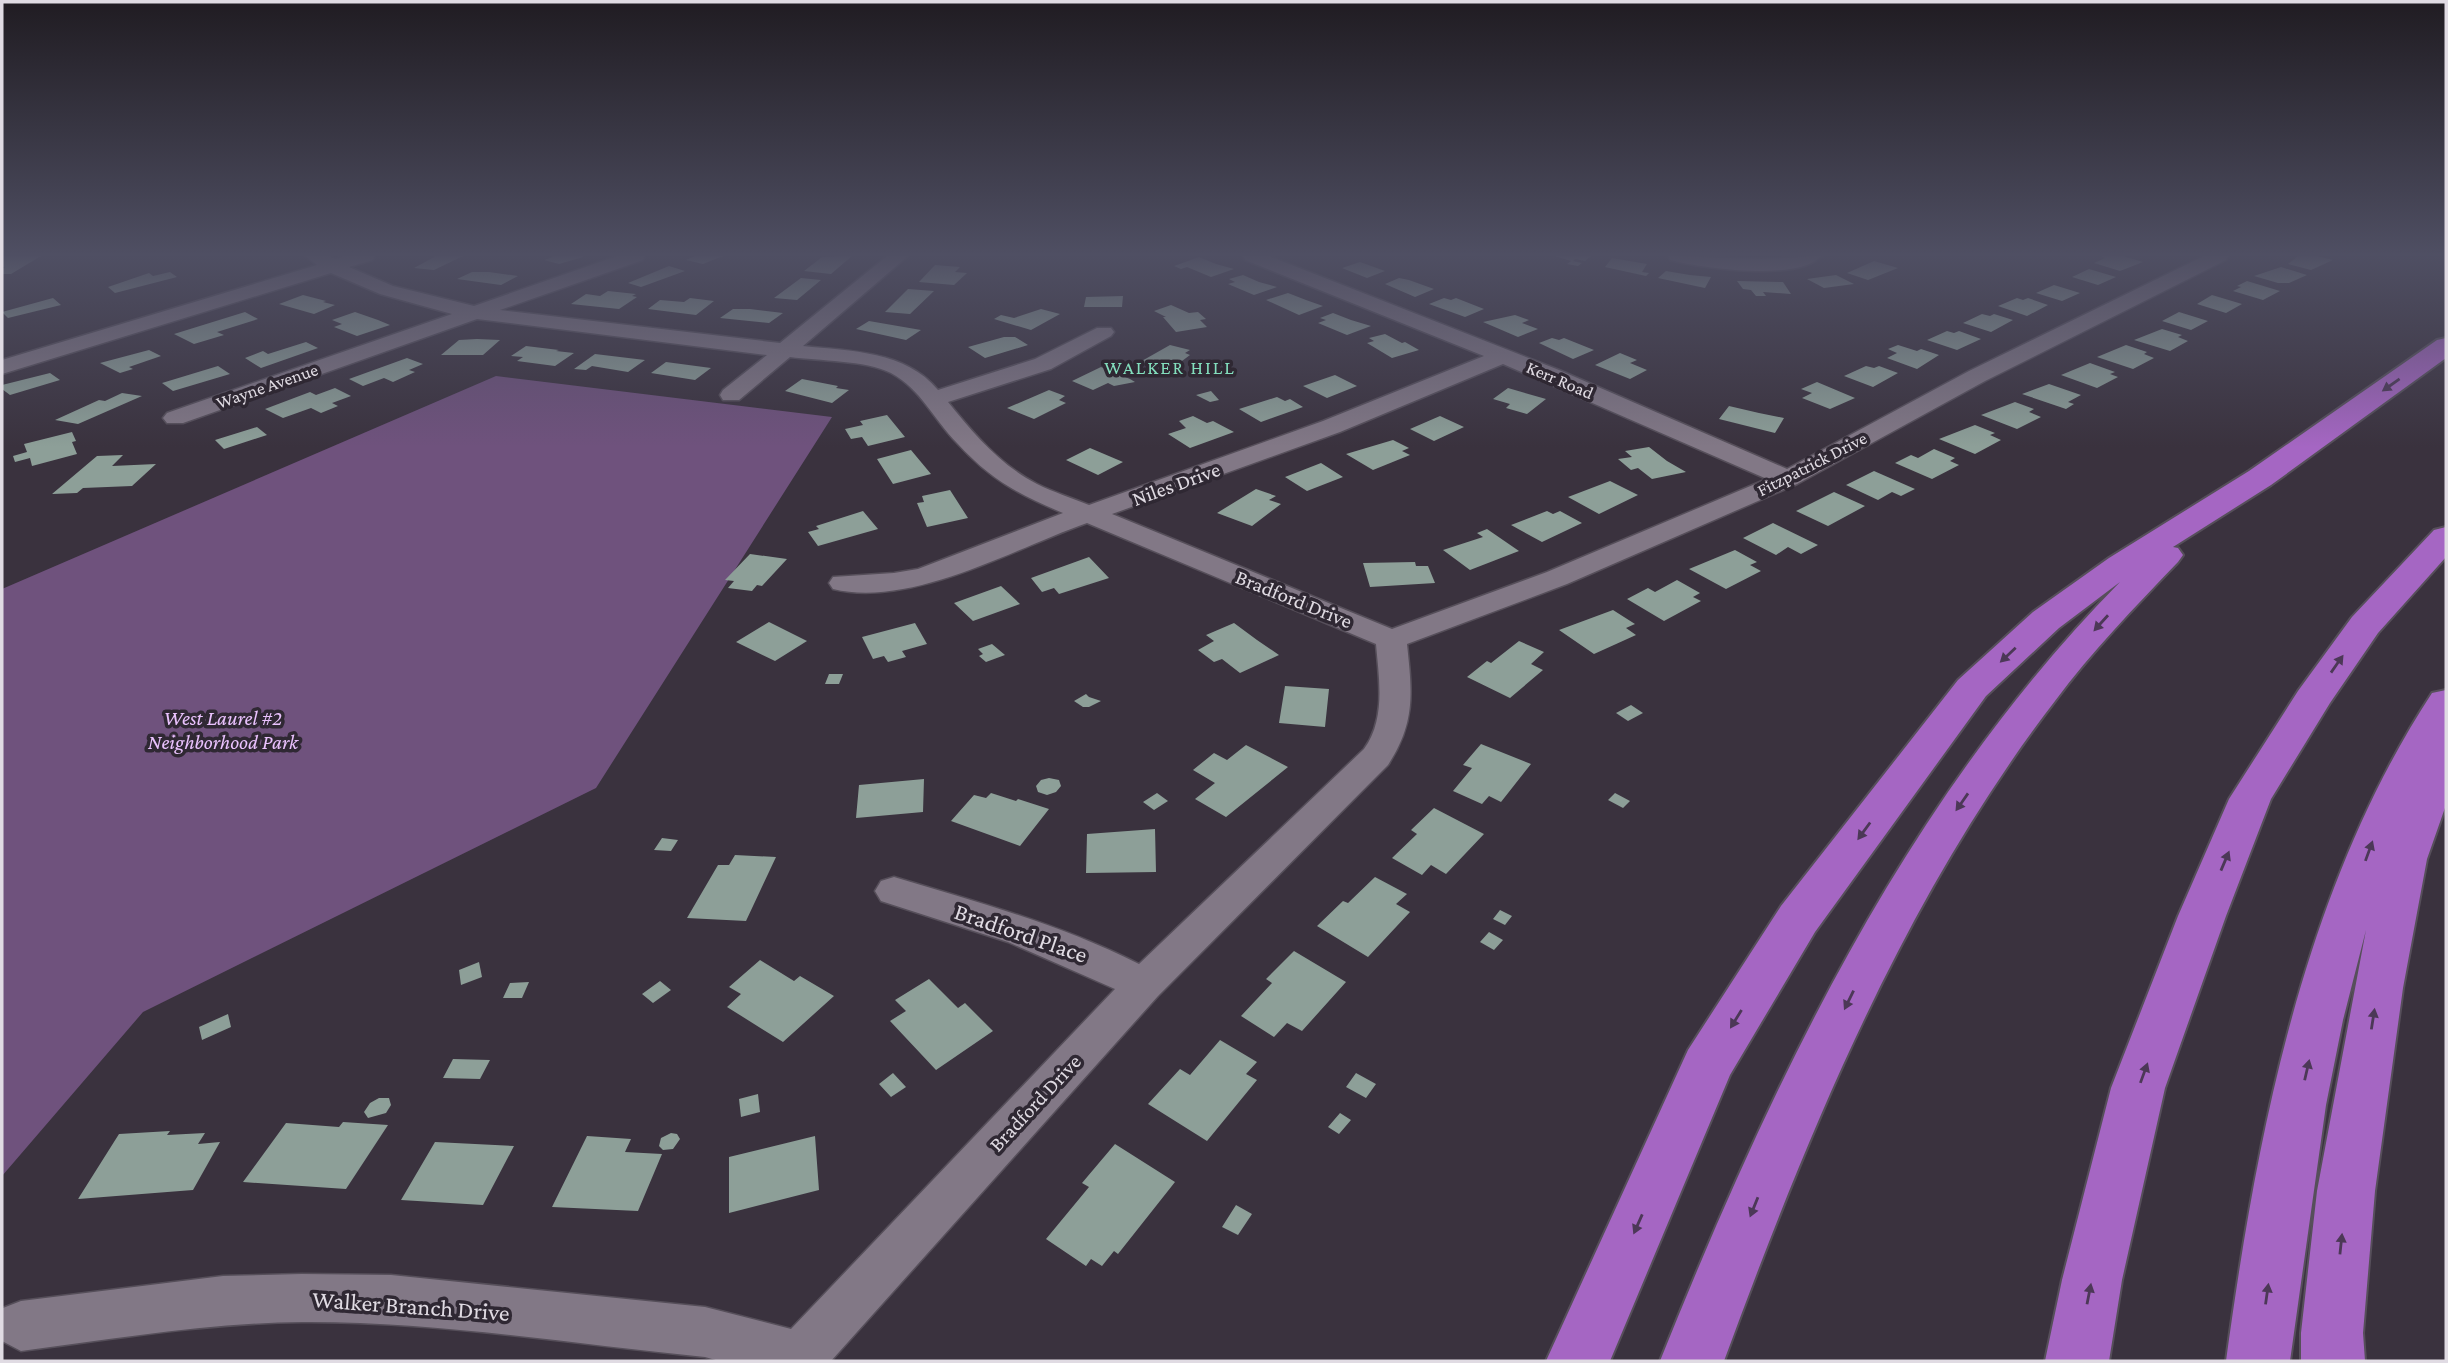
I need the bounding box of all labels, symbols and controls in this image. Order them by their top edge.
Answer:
district label: WALKER HILL [1104,357,1236,378]
street label: Kerr Road [1524,357,1597,403]
street label: Wayne Avenue [214,359,321,413]
one-way arrow [2382,378,2400,392]
street label: Fitzpatrick Drive [1754,428,1870,500]
street label: Niles Drive [1129,457,1223,511]
street label: Bradford Drive [1232,565,1356,633]
one-way arrow [2093,614,2109,632]
one-way arrow [2000,647,2017,663]
one-way arrow [2330,655,2344,673]
park label: West Laurel #2 Neighborhood Park [148,706,299,754]
one-way arrow [1955,793,1969,811]
one-way arrow [1857,822,1871,840]
one-way arrow [2364,841,2375,862]
one-way arrow [2219,851,2231,871]
street label: Bradford Place [951,897,1091,968]
one-way arrow [1844,990,1855,1010]
one-way arrow [2368,1008,2379,1030]
one-way arrow [1730,1009,1743,1029]
street label: Bradford Drive [984,1050,1086,1156]
one-way arrow [2302,1059,2313,1081]
one-way arrow [2138,1063,2149,1084]
one-way arrow [1749,1196,1760,1217]
one-way arrow [1632,1214,1644,1234]
one-way arrow [2336,1233,2347,1255]
one-way arrow [2084,1283,2095,1305]
one-way arrow [2262,1283,2273,1305]
street label: Walker Branch Drive [311,1285,511,1326]

